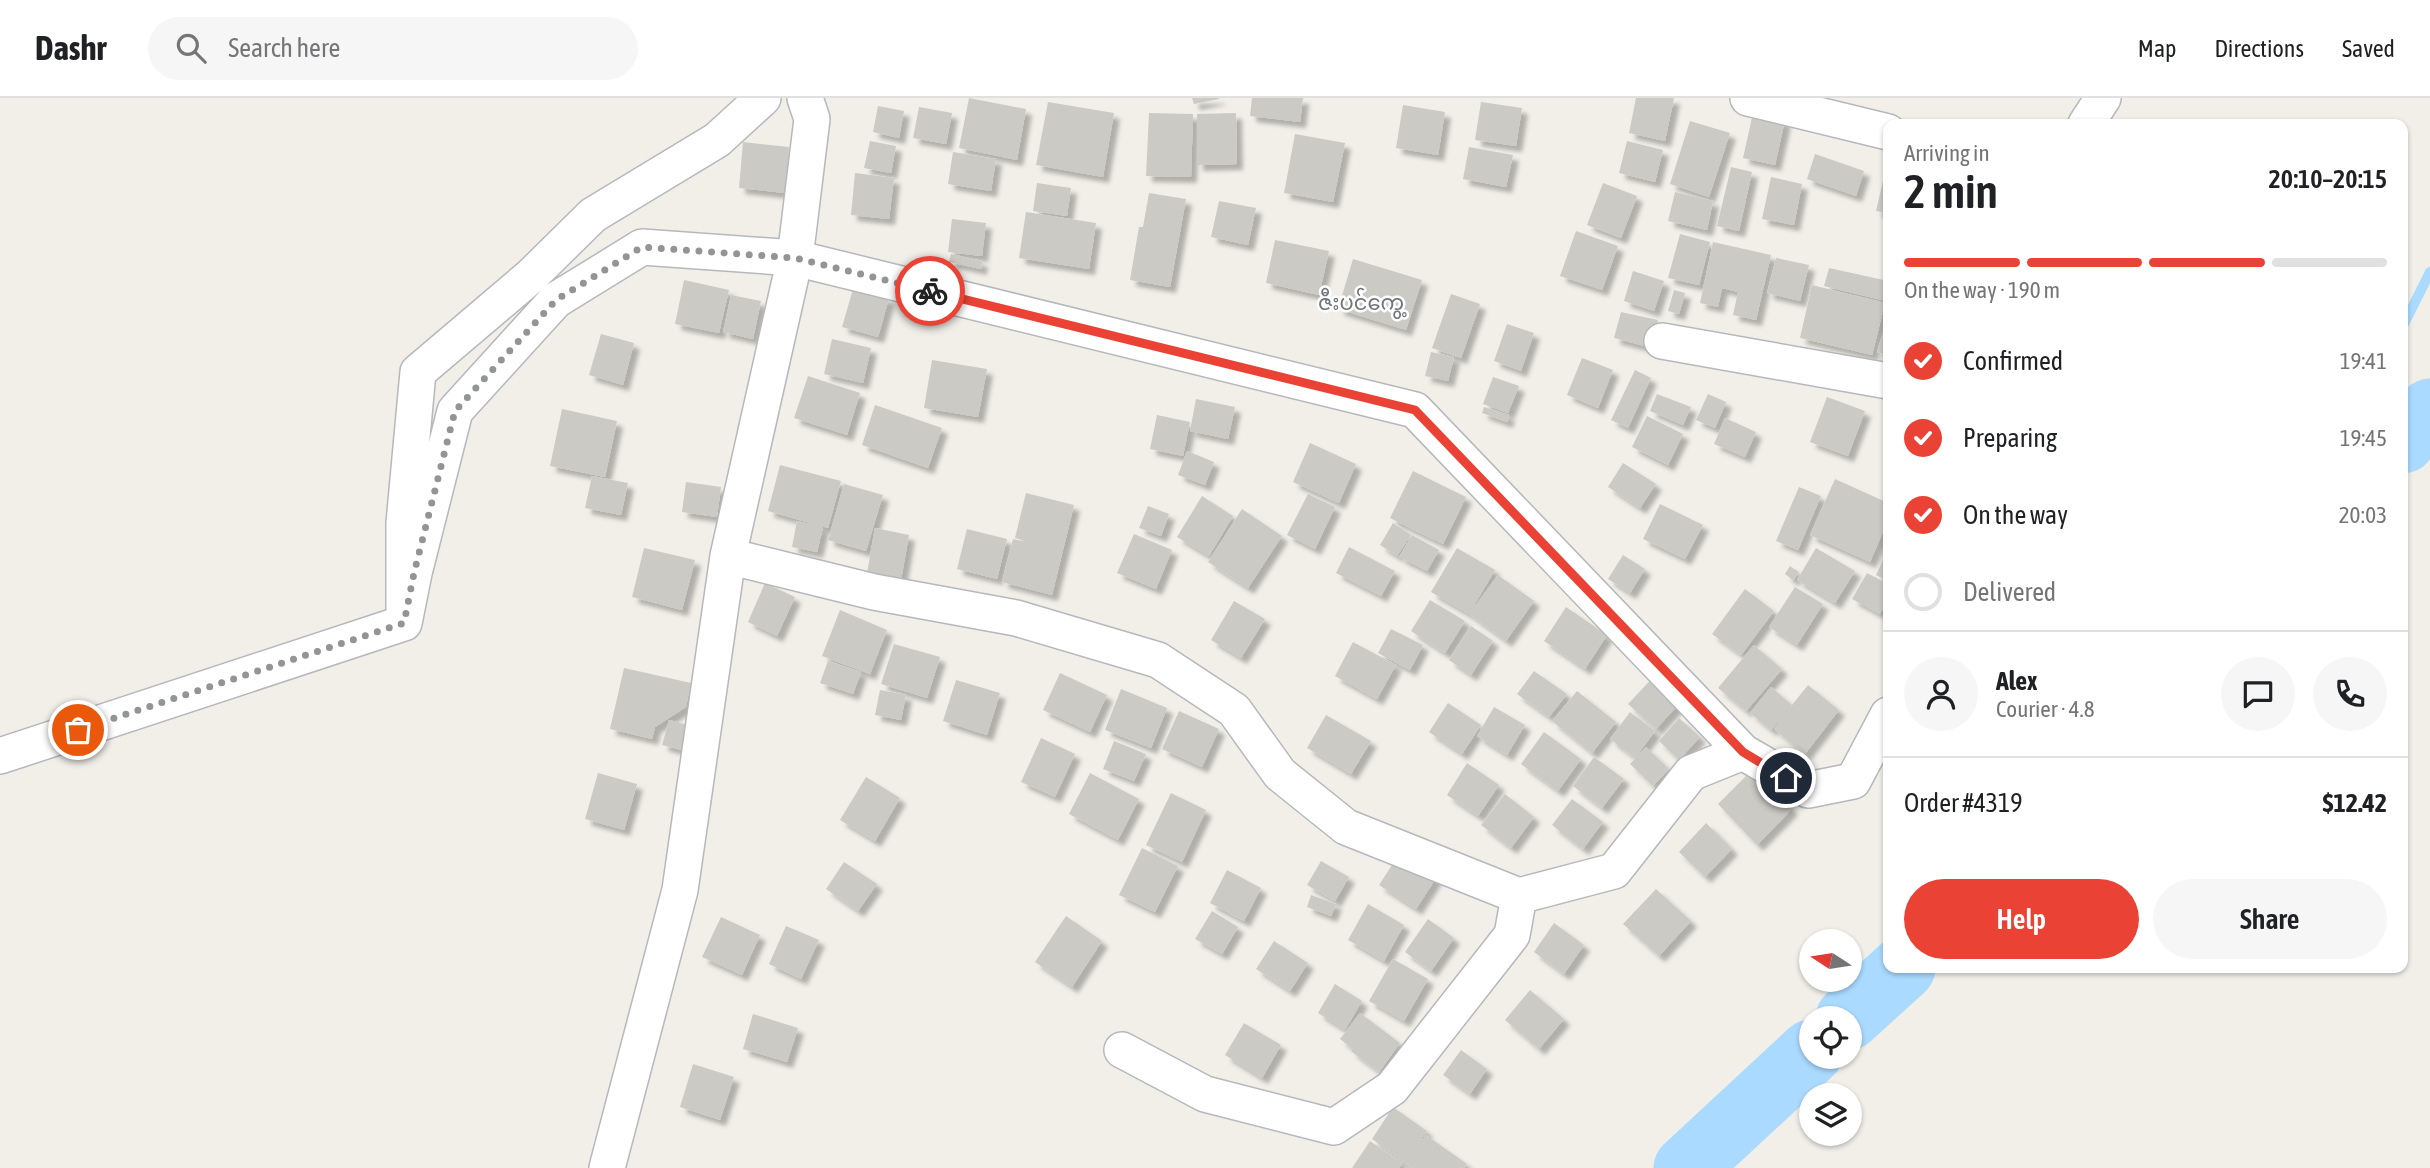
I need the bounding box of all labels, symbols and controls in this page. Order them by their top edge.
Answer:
search box [148,17,638,80]
text: Dashr [35,29,106,67]
icon: search [172,29,210,67]
text: Search here [228,33,340,63]
text: Map [2138,35,2176,62]
text: Directions [2214,35,2304,62]
text: Saved [2342,35,2395,62]
text: Arriving in [1904,140,1990,166]
text: 20:10–20:15 [2269,164,2387,194]
text: 2 min [1904,165,1998,218]
courier [895,256,965,326]
icon: bike [911,272,949,310]
text: On the way · 190 m [1904,277,2060,303]
district label: ဇီးပင်ကွေ့ [1318,287,1407,319]
icon: check [1904,342,1942,380]
text: Confirmed [1963,346,2063,376]
text: 19:41 [2340,348,2387,374]
icon: check [1904,419,1942,457]
text: Preparing [1963,423,2057,453]
text: 19:45 [2340,425,2387,451]
icon: check [1904,496,1942,534]
text: On the way [1963,500,2068,530]
text: 20:03 [2339,502,2387,528]
text: Delivered [1963,577,2056,607]
button: person [1904,657,1978,731]
button: chat [2221,657,2295,731]
button: phone [2313,657,2387,731]
text: Alex [1996,666,2037,696]
text: Courier · 4.8 [1996,696,2095,722]
pin [48,700,108,760]
icon: bag [59,711,97,749]
pin [1756,748,1816,808]
icon: home [1767,759,1805,797]
text: Order #4319 [1904,788,2023,818]
text: $12.42 [2323,788,2387,818]
button: Help [1904,879,2139,959]
button: Share [2153,879,2387,959]
north arrow [1799,929,1862,992]
map controls [1799,929,1862,1146]
button: locate [1799,1006,1862,1069]
button: layers [1799,1083,1862,1146]

